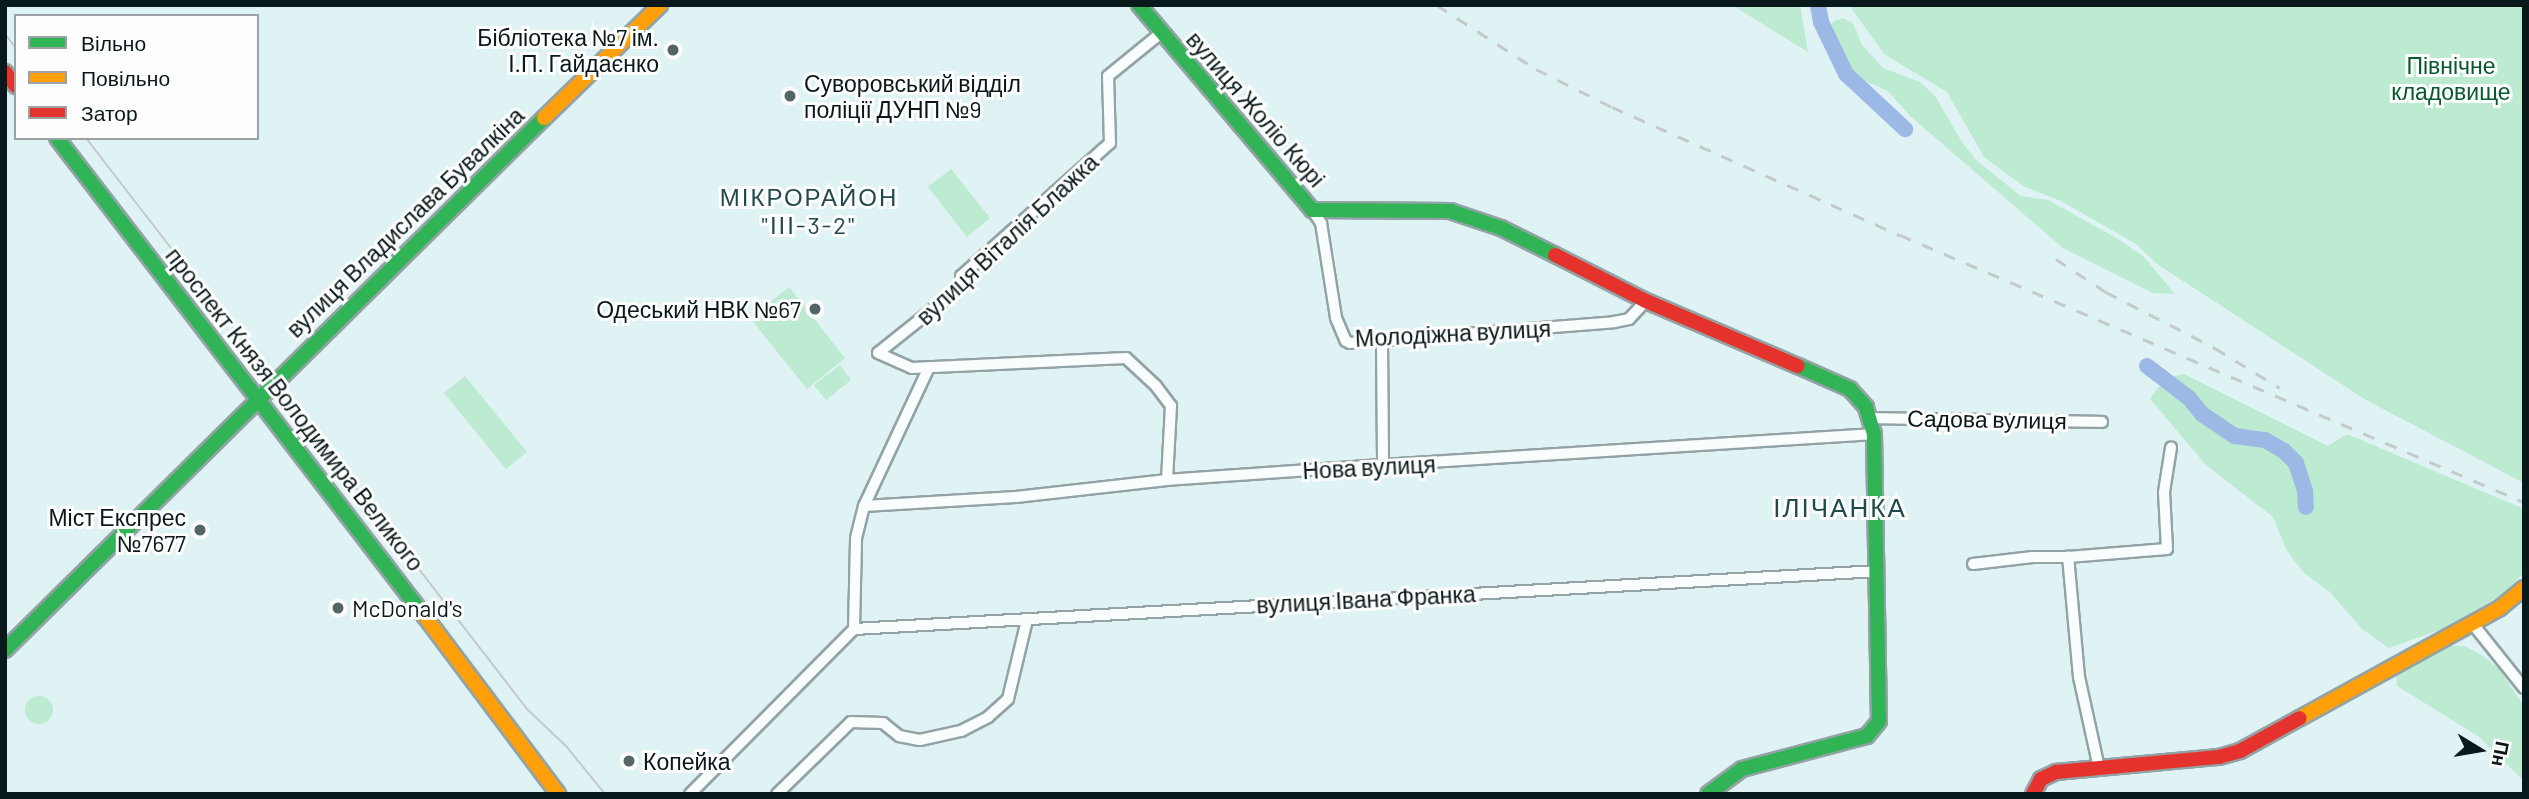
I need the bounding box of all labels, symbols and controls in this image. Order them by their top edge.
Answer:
legend [14,14,259,140]
place label: Бібліотека №7 ім. І.П. Гайдаєнко [477,23,659,77]
street label: вулиця Жоліо Кюрі [1181,26,1331,192]
text: Вільно [81,30,146,55]
marker: Бібліотека №7 ім. І.П. Гайдаєнко [665,42,681,58]
park label: Північне кладовище [2391,51,2511,105]
text: Повільно [81,65,170,90]
place label: Суворовський відділ поліції ДУНП №9 [804,69,1021,123]
marker: Суворовський відділ поліції ДУНП №9 [782,88,798,104]
text: Затор [81,100,138,125]
street label: вулиця Владислава Бувалкіна [281,101,529,343]
street label: вулиця Віталія Блажка [911,148,1103,330]
district label: МІКРОРАЙОН "ІІІ-3-2" [721,183,897,239]
street label: проспект Князя Володимира Великого [160,242,430,576]
place label: Одеський НВК №67 [596,295,801,323]
marker: Одеський НВК №67 [807,301,823,317]
street label: Молодіжна вулиця [1354,314,1552,352]
street label: Садова вулиця [1907,404,2067,434]
street label: Нова вулиця [1302,450,1436,484]
district label: ІЛІЧАНКА [1774,491,1906,523]
place label: Міст Експрес №7677 [48,503,186,557]
marker: Міст Експрес №7677 [192,522,208,538]
street label: вулиця Івана Франка [1256,579,1476,619]
place label: McDonald's [352,594,463,622]
marker: McDonald's [330,600,346,616]
north arrow [2445,715,2515,785]
text: Пн [2487,740,2515,769]
place label: Копейка [643,747,731,775]
marker: Копейка [621,753,637,769]

